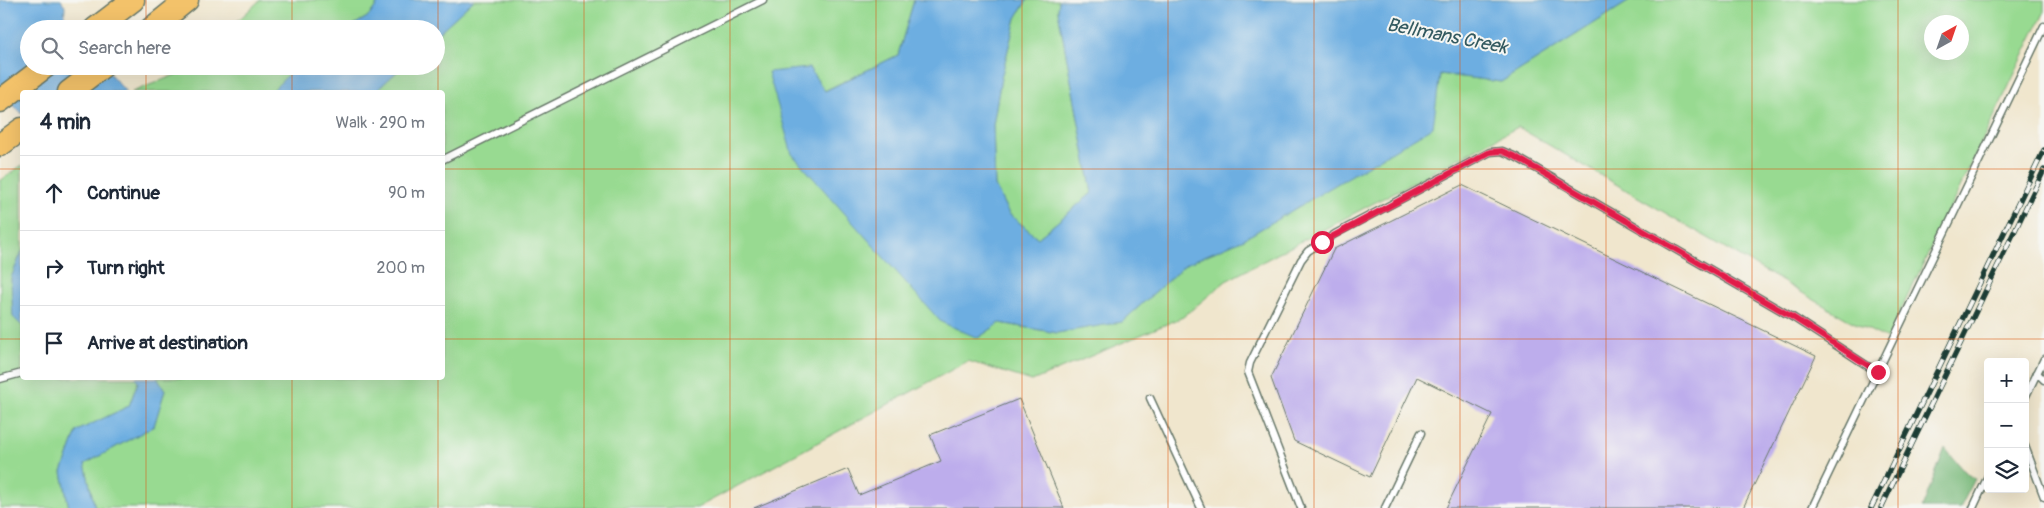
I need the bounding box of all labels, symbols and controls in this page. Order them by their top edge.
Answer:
water label: Bellmans Creek [1385,13,1511,60]
north arrow [1924,15,1969,60]
search box [20,20,445,75]
icon: search [38,34,66,62]
text: Search here [78,36,171,60]
text: 4 min [40,109,91,136]
text: Walk · 290 m [336,113,425,133]
icon: ahead [40,179,68,207]
text: Continue [87,181,160,205]
text: 90 m [388,183,425,203]
route start [1311,231,1334,254]
icon: right [40,254,68,282]
text: Turn right [87,256,165,280]
text: 200 m [377,258,425,278]
icon: arrive [40,329,68,357]
text: Arrive at destination [87,331,248,355]
map controls [1984,358,2029,493]
button: + [1984,358,2029,403]
route end [1867,361,1890,384]
button: − [1984,403,2029,448]
button: layers [1984,448,2029,493]

